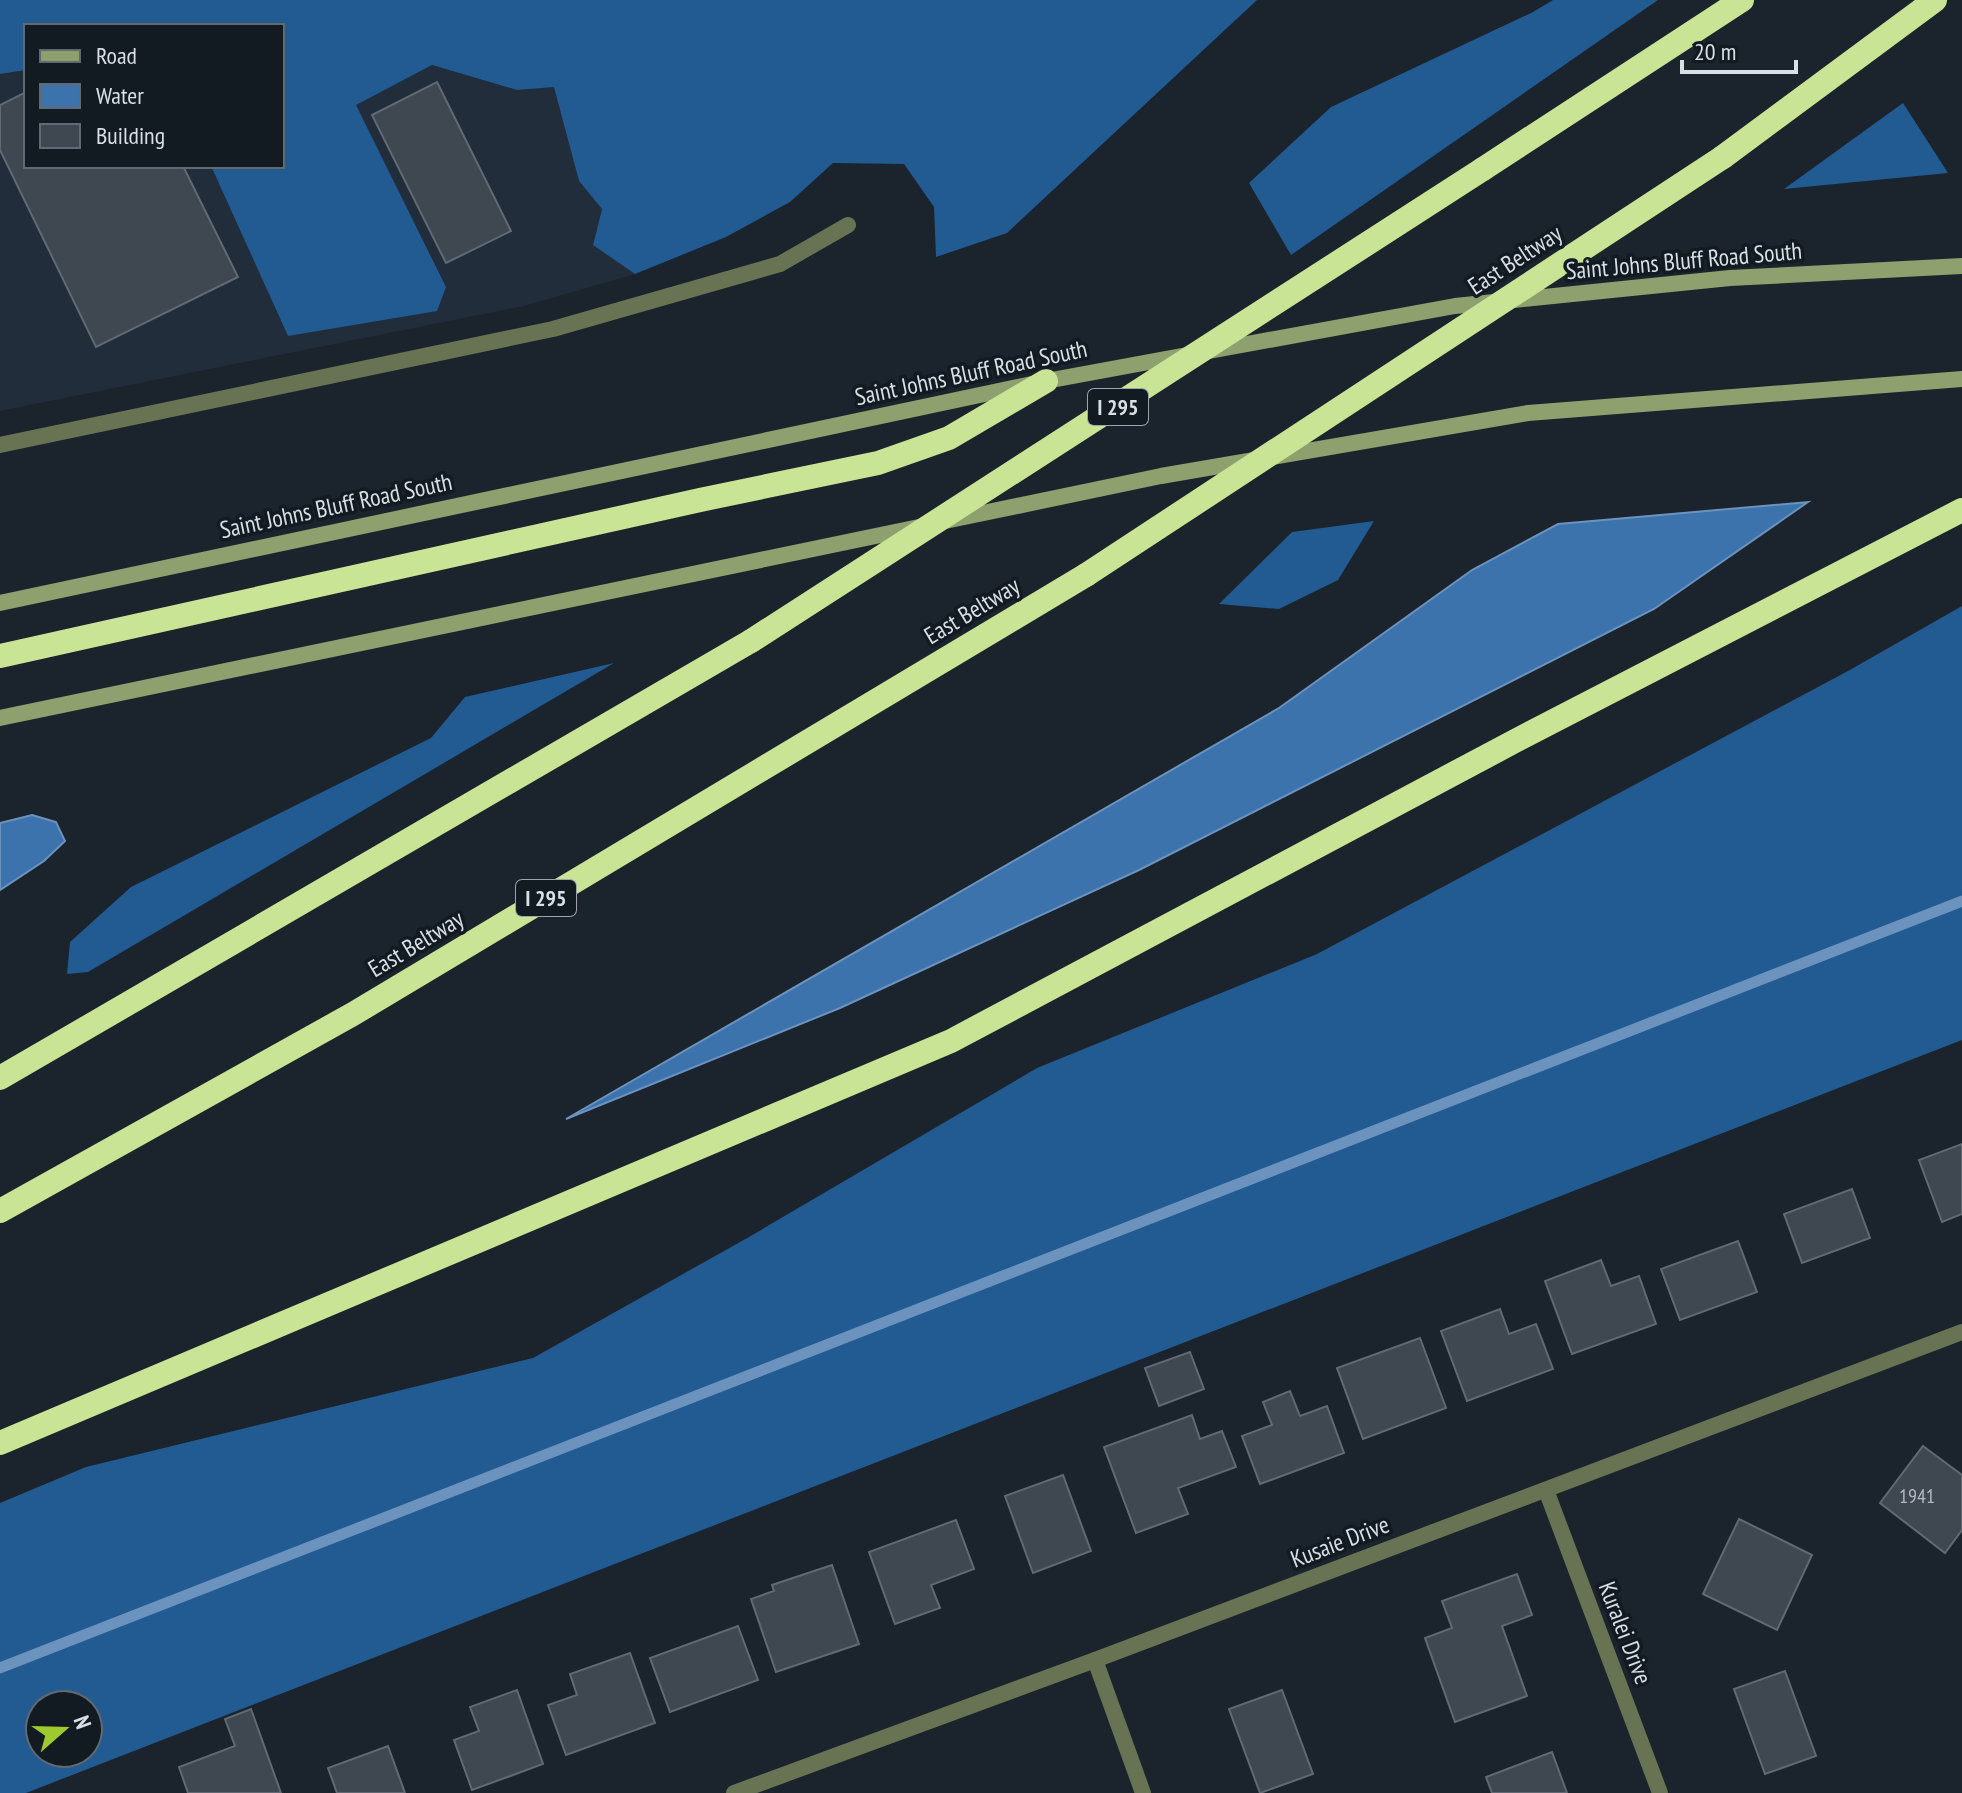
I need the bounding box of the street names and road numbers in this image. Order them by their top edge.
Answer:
street label: East Beltway [1462,218,1568,301]
street label: Saint Johns Bluff Road South [1565,235,1803,286]
street label: Saint Johns Bluff Road South [852,333,1090,412]
road number: I 295 [1088,389,1148,425]
street label: Saint Johns Bluff Road South [217,466,455,545]
street label: East Beltway [918,570,1025,651]
road number: I 295 [516,880,576,916]
street label: East Beltway [362,903,469,984]
street label: Kusaie Drive [1286,1509,1394,1575]
street label: Kuralei Drive [1592,1577,1659,1688]

